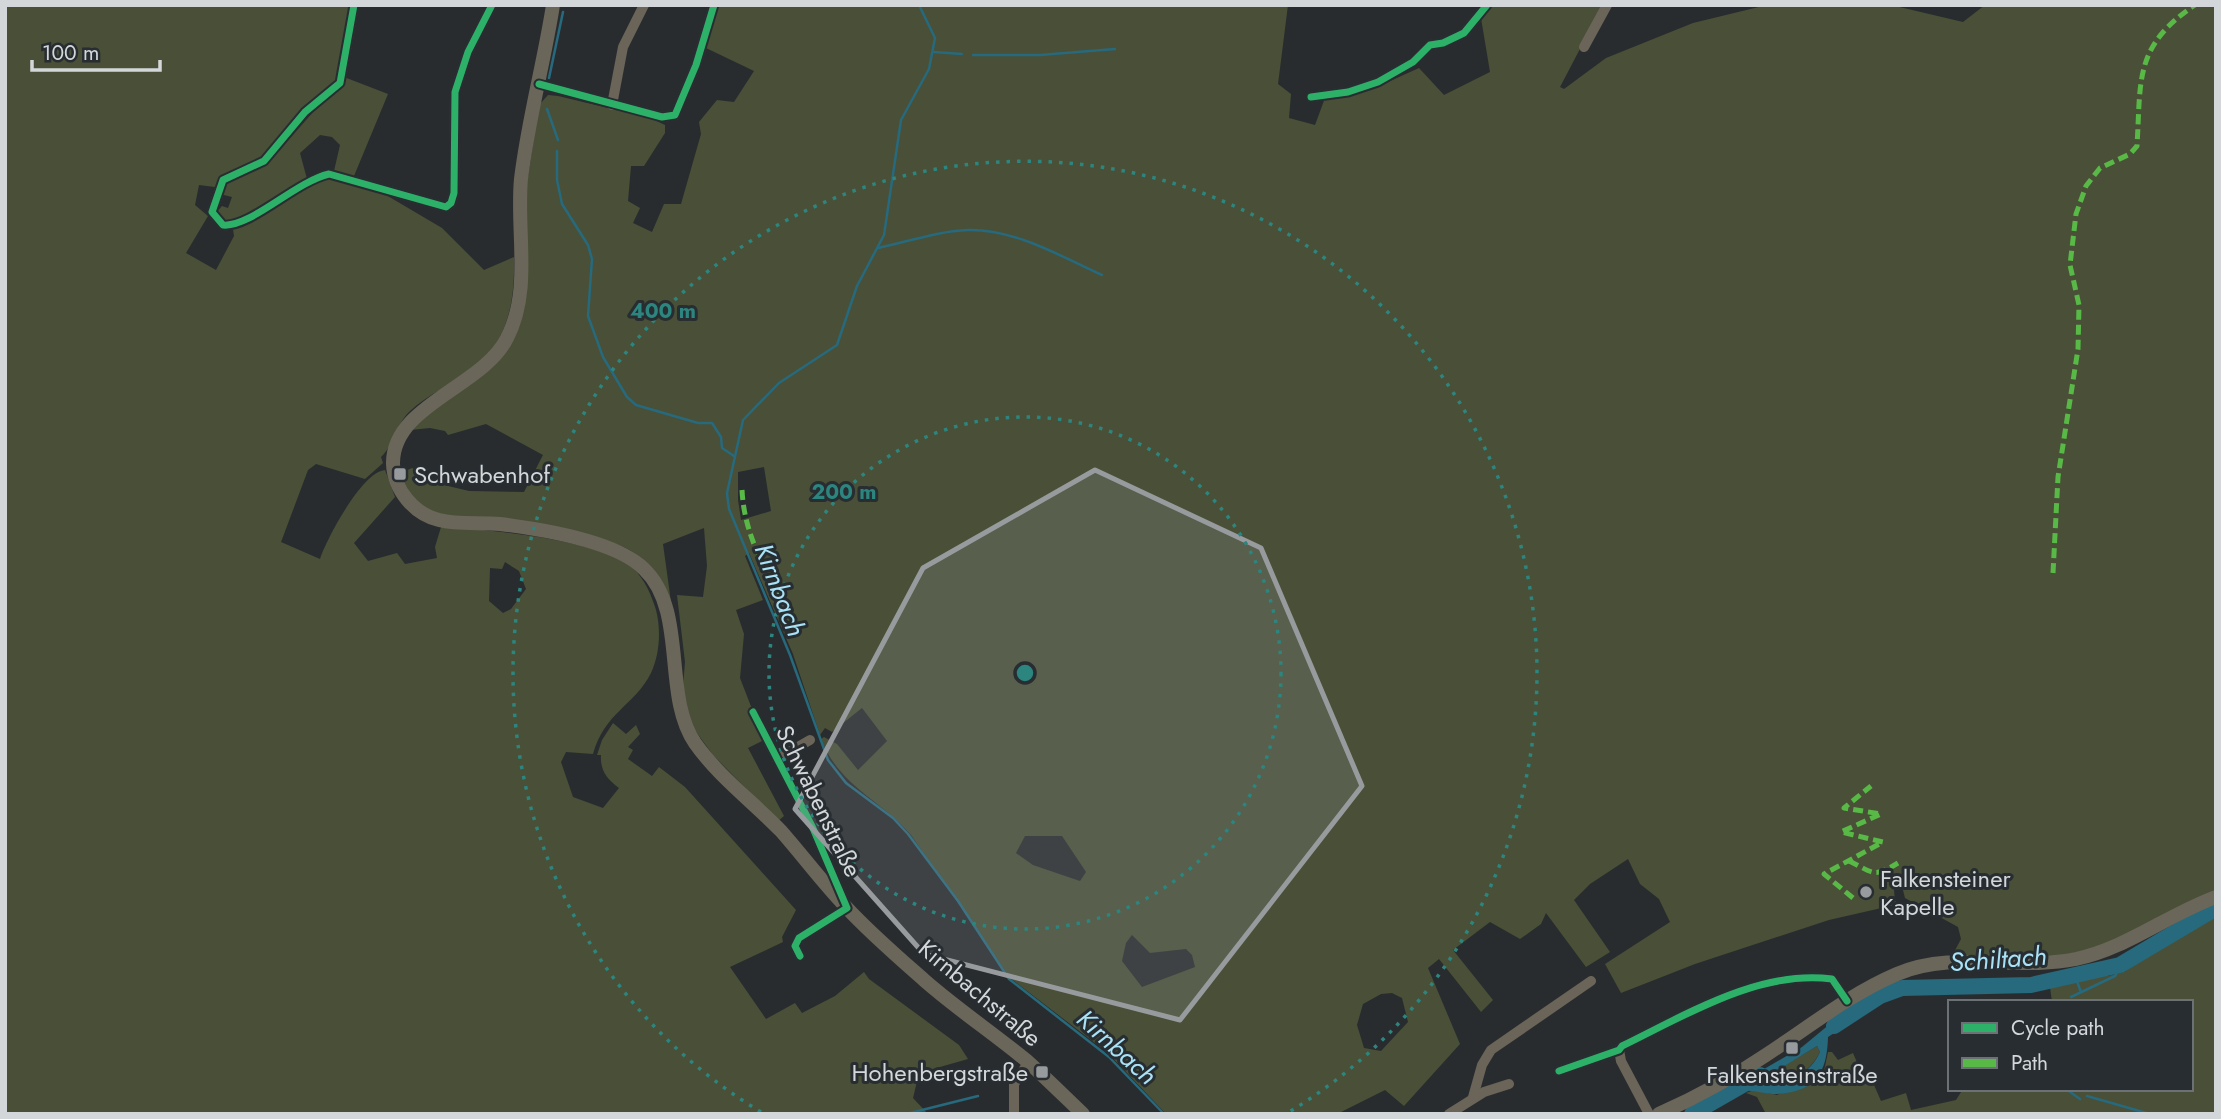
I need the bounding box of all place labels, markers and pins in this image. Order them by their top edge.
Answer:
place label: Schwabenhof [414,457,551,492]
marker: Schwabenhof [392,466,408,482]
centre of rings [1013,661,1037,685]
place label: Falkensteiner Kapelle [1880,861,2011,924]
marker: Falkensteiner Kapelle [1858,884,1874,900]
marker: Falkensteinstraße [1784,1040,1800,1056]
place label: Hohenbergstraße [851,1055,1028,1090]
place label: Falkensteinstraße [1706,1057,1878,1092]
marker: Hohenbergstraße [1034,1064,1050,1080]

